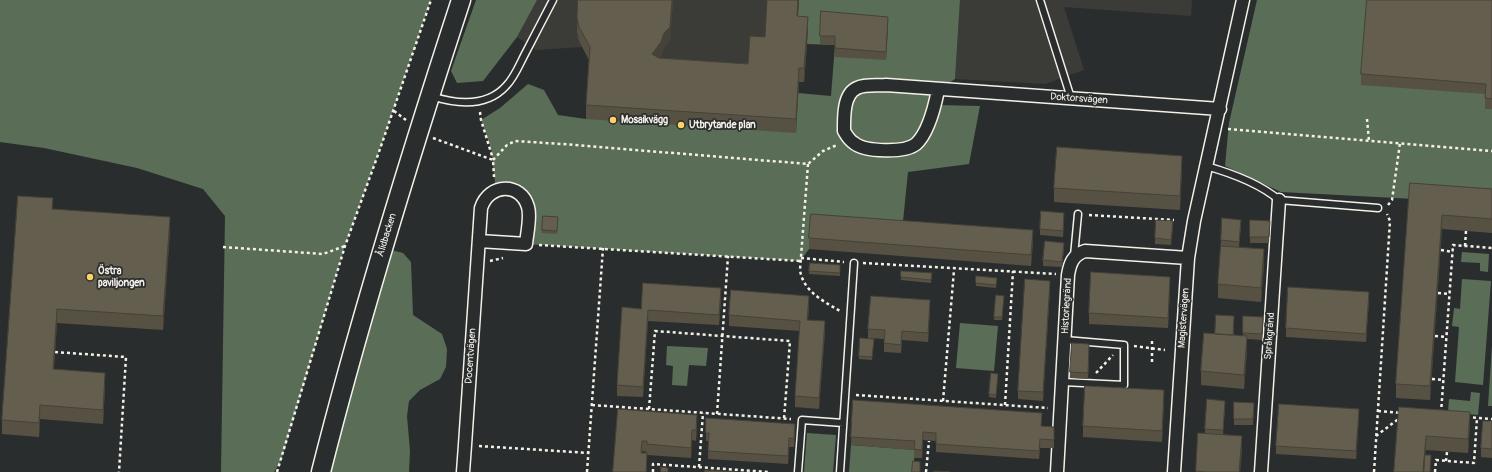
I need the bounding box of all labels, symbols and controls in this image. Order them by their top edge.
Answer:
street label: Doktorsvägen [1050,91,1108,107]
place label: Mosaikvägg [621,114,668,126]
marker: Mosaikvägg [608,115,618,125]
place label: Utbrytande plan [689,119,756,131]
marker: Utbrytande plan [676,120,686,130]
street label: Ålidbacken [375,212,399,258]
place label: Östra paviljongen [98,265,145,288]
marker: Östra paviljongen [85,272,95,282]
street label: Historiegränd [1060,278,1074,334]
street label: Magistervägen [1176,287,1192,349]
street label: Språkgränd [1262,312,1278,360]
street label: Docentvägen [463,328,479,384]

